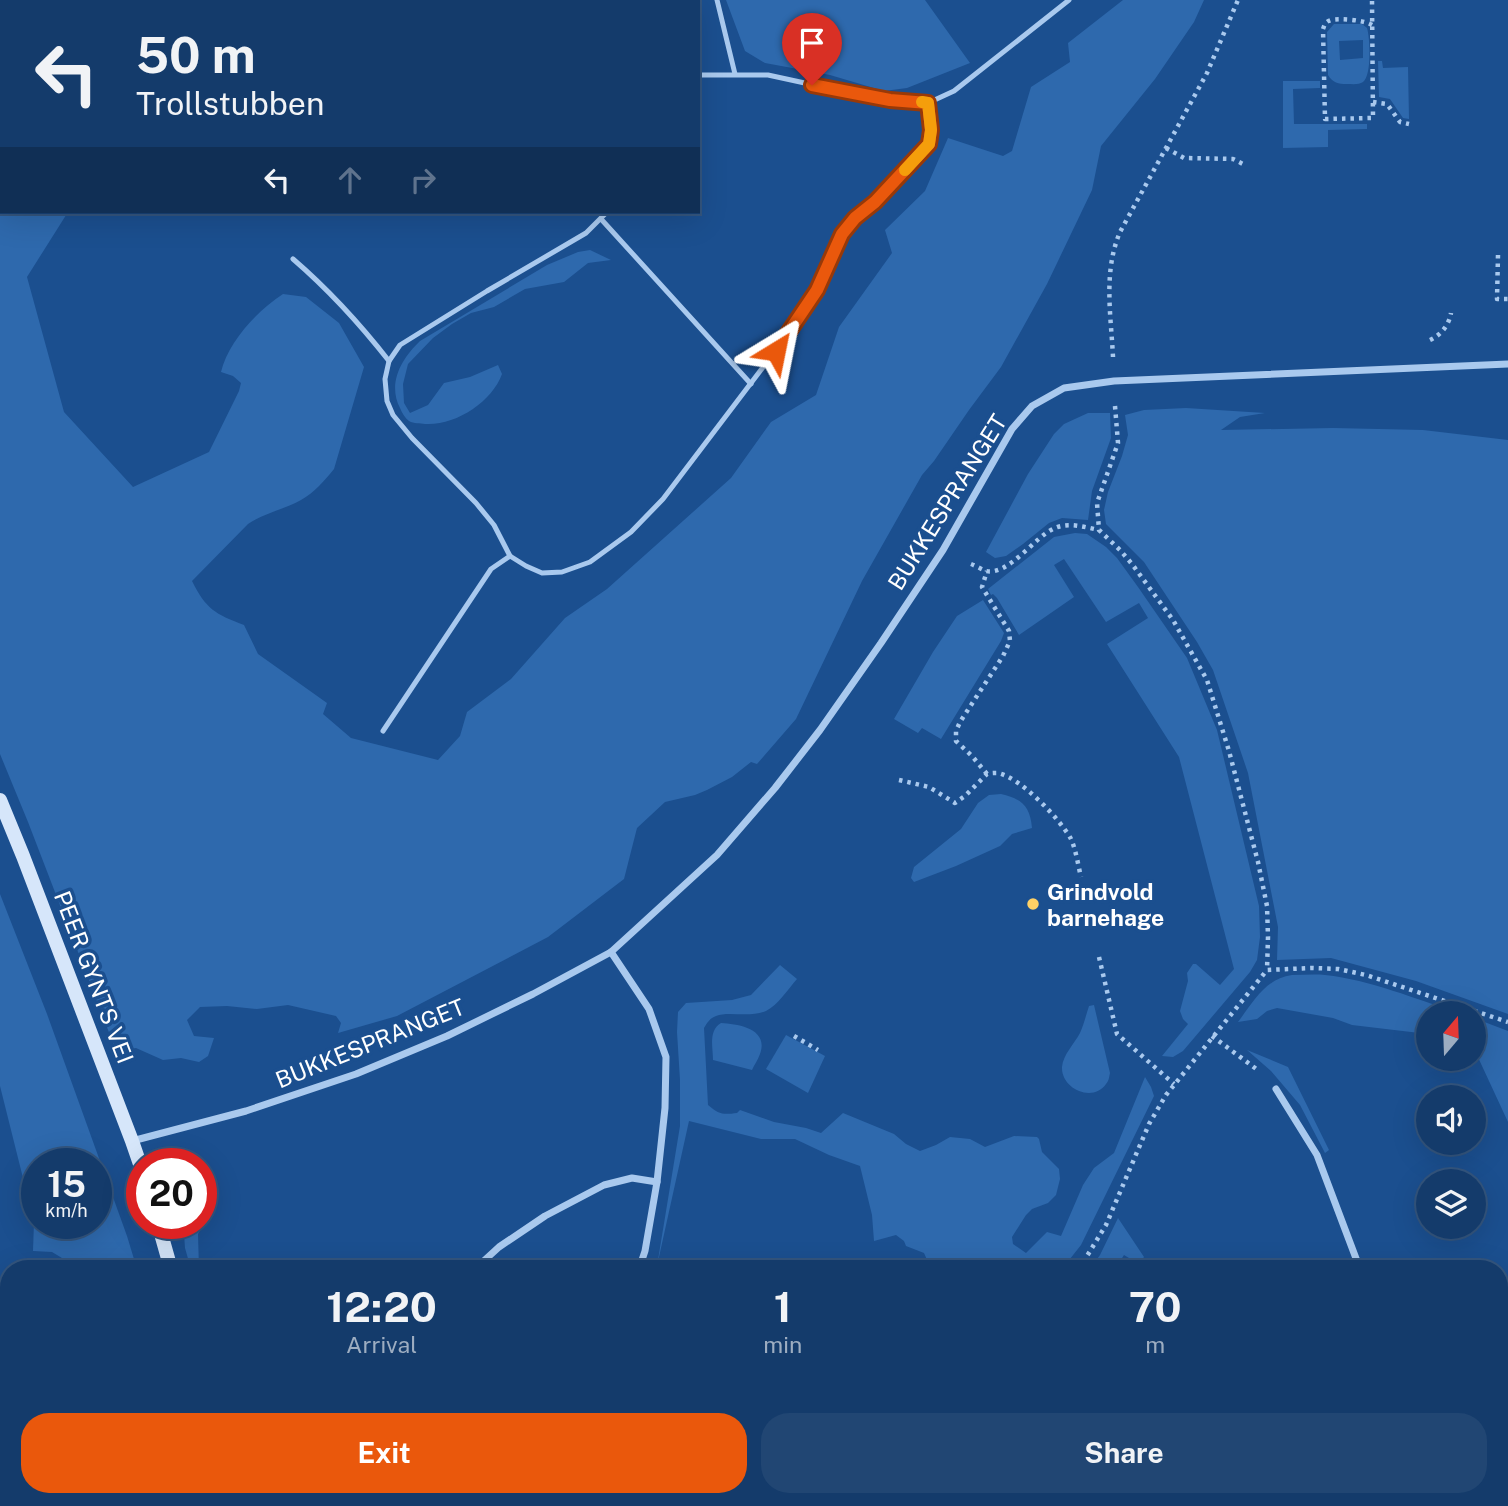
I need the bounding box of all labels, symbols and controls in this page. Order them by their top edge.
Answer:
pin [782,13,842,85]
icon: arrive [793,24,831,62]
text: 50 m [136,26,256,84]
icon: left [21,28,112,119]
text: Trollstubben [136,85,324,122]
icon: left [258,161,296,199]
icon: ahead [331,161,369,199]
icon: right [404,161,442,199]
position arrow [739,314,813,388]
street label: BUKKESPRANGET [882,409,1012,595]
place label: Grindvold barnehage [1047,878,1164,931]
street label: PEER GYNTS VEI [49,887,139,1067]
marker: Grindvold barnehage [1025,896,1041,912]
street label: BUKKESPRANGET [271,993,469,1093]
north arrow [1416,1001,1486,1071]
map controls [1416,1001,1486,1239]
button: sound [1416,1085,1486,1155]
speed limit sign: 20 [126,1148,217,1239]
text: 15 [47,1164,86,1205]
button: layers [1416,1169,1486,1239]
text: km/h [45,1200,88,1221]
text: 12:20 [326,1282,437,1331]
text: 1 [774,1282,792,1331]
text: 70 [1129,1282,1182,1331]
text: Arrival [346,1331,417,1358]
text: min [763,1331,802,1358]
text: m [1145,1331,1165,1358]
button: Exit [21,1413,747,1493]
button: Share [761,1413,1487,1493]

